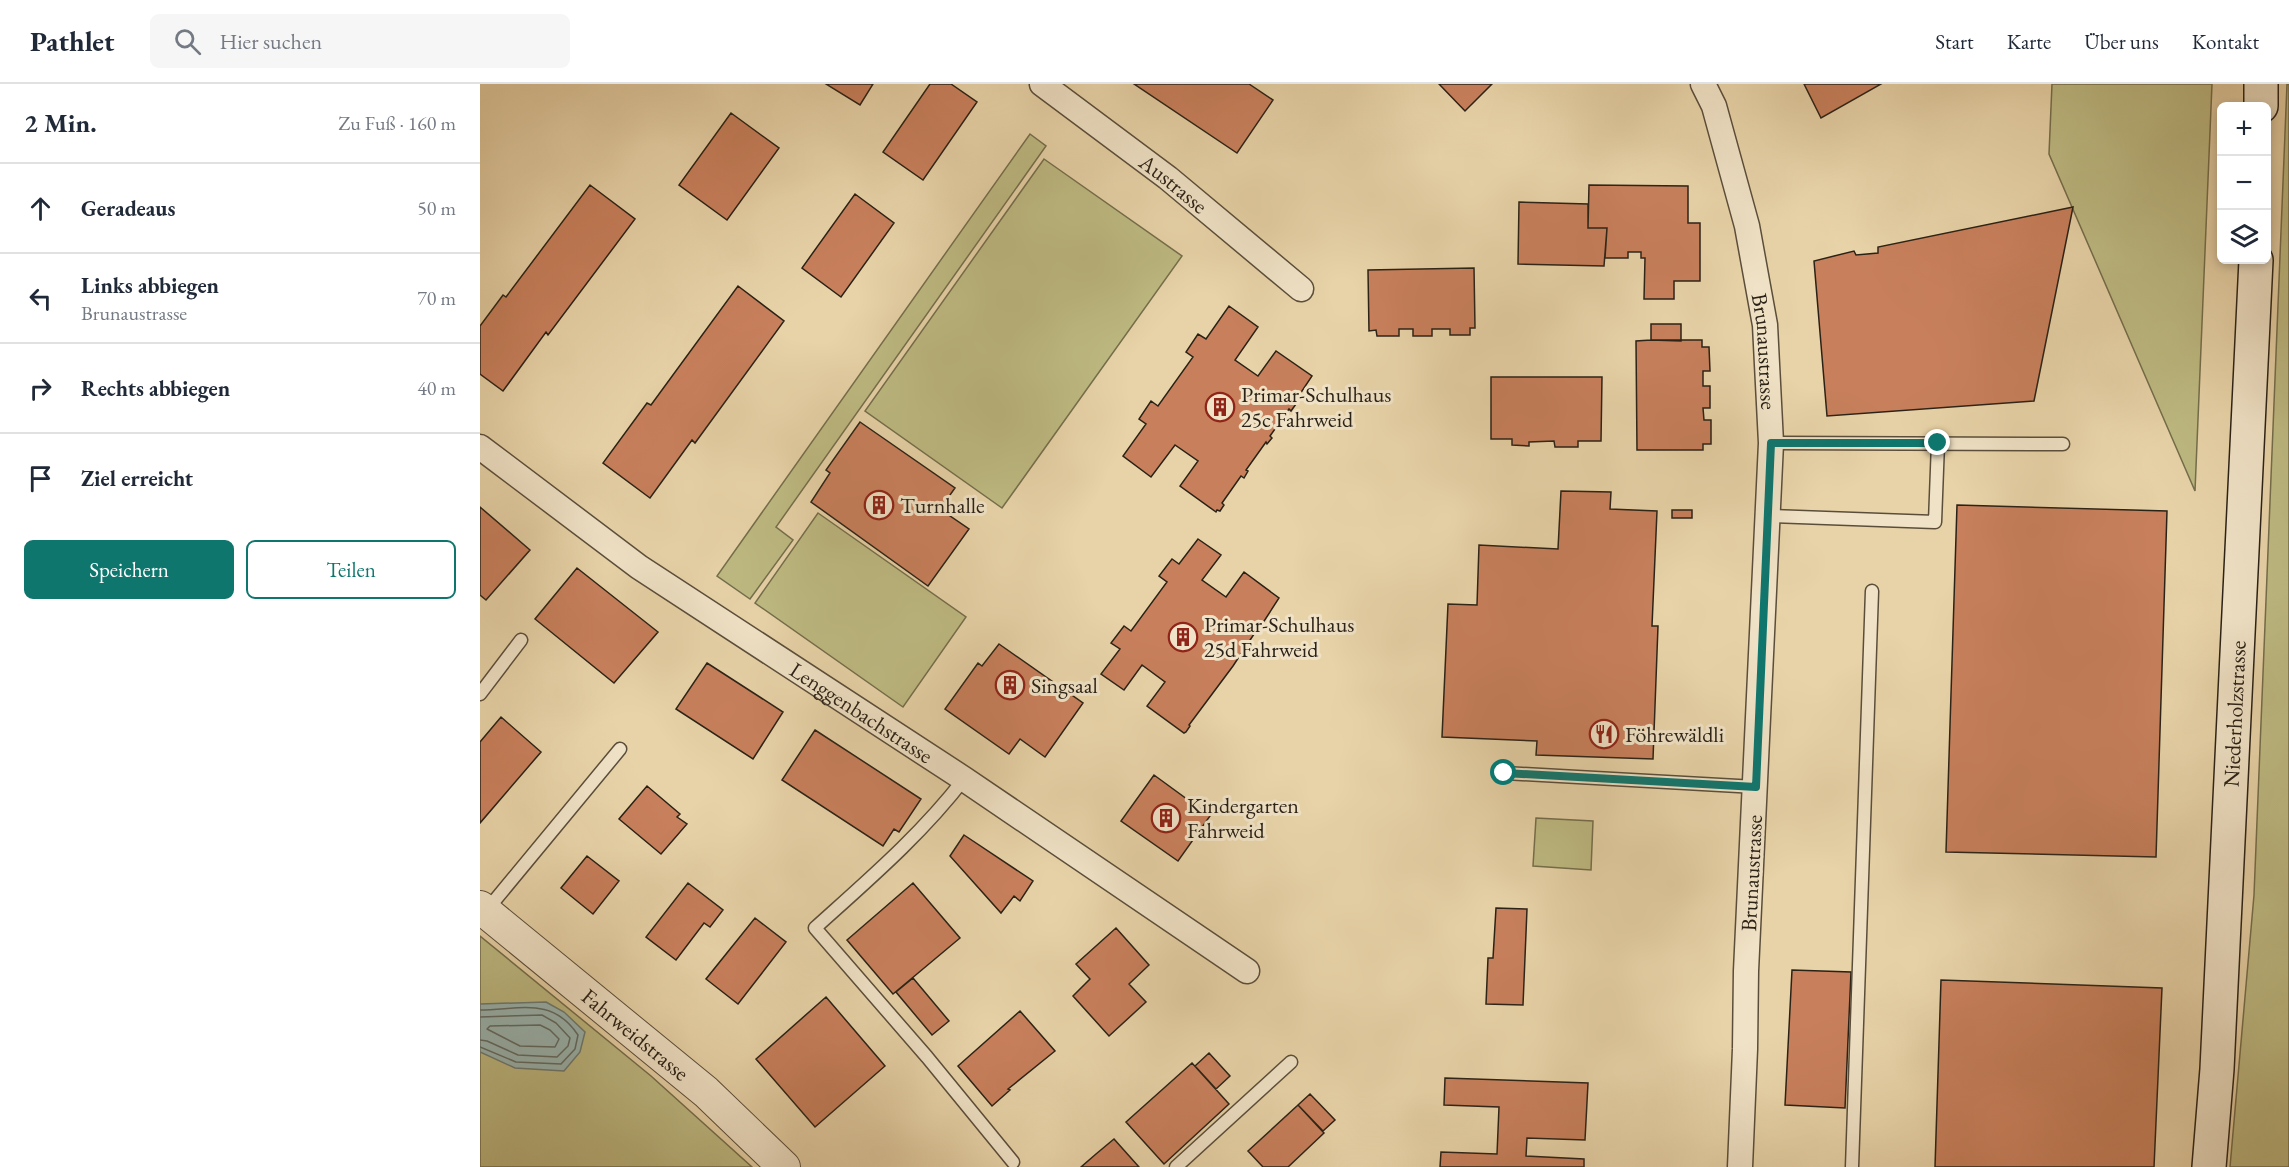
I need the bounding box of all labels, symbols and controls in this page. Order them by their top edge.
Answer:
search box [150,14,570,68]
text: Pathlet [30,23,114,59]
icon: search [171,25,204,58]
text: Hier suchen [219,27,322,56]
text: Start [1935,28,1974,55]
text: Karte [2007,28,2051,55]
text: Über uns [2084,28,2159,55]
text: Kontakt [2192,28,2259,55]
map controls [2217,102,2271,264]
button: + [2217,102,2271,156]
text: 2 Min. [24,106,97,140]
text: Zu Fuß · 160 m [338,110,456,136]
street label: Austrasse [1132,147,1214,220]
button: − [2217,156,2271,210]
icon: ahead [24,192,57,225]
text: Geradeaus [81,194,175,223]
text: 50 m [417,195,456,221]
button: layers [2217,210,2271,264]
text: Links abbiegen [81,271,219,300]
icon: left [24,282,57,315]
text: 70 m [417,285,456,311]
street label: Brunaustrasse [1744,291,1783,411]
text: Brunaustrasse [81,300,187,326]
icon: right [24,372,57,405]
text: Rechts abbiegen [81,374,230,403]
text: 40 m [417,375,456,401]
place label: Primar-Schulhaus 25c Fahrweid [1241,380,1391,434]
building icon: Primar-Schulhaus 25c Fahrweid [1204,391,1236,423]
route end [1924,429,1950,455]
icon: arrive [24,462,57,495]
text: Ziel erreicht [81,464,193,493]
building icon: Turnhalle [863,489,895,521]
place label: Turnhalle [900,491,985,520]
button: Speichern [24,540,234,599]
button: Teilen [246,540,456,599]
place label: Primar-Schulhaus 25d Fahrweid [1204,610,1354,664]
building icon: Primar-Schulhaus 25d Fahrweid [1167,621,1199,653]
street label: Niederholzstrasse [2217,639,2253,788]
street label: Lenggenbachstrasse [784,655,939,770]
building icon: Singsaal [994,669,1026,701]
place label: Singsaal [1031,671,1098,700]
restaurant icon: Föhrewäldli [1588,718,1620,750]
place label: Föhrewäldli [1625,720,1724,749]
route start [1490,759,1516,785]
place label: Kindergarten Fahrweid [1187,791,1299,845]
building icon: Kindergarten Fahrweid [1150,802,1182,834]
street label: Brunaustrasse [1734,814,1769,932]
street label: Fahrweidstrasse [575,982,695,1088]

